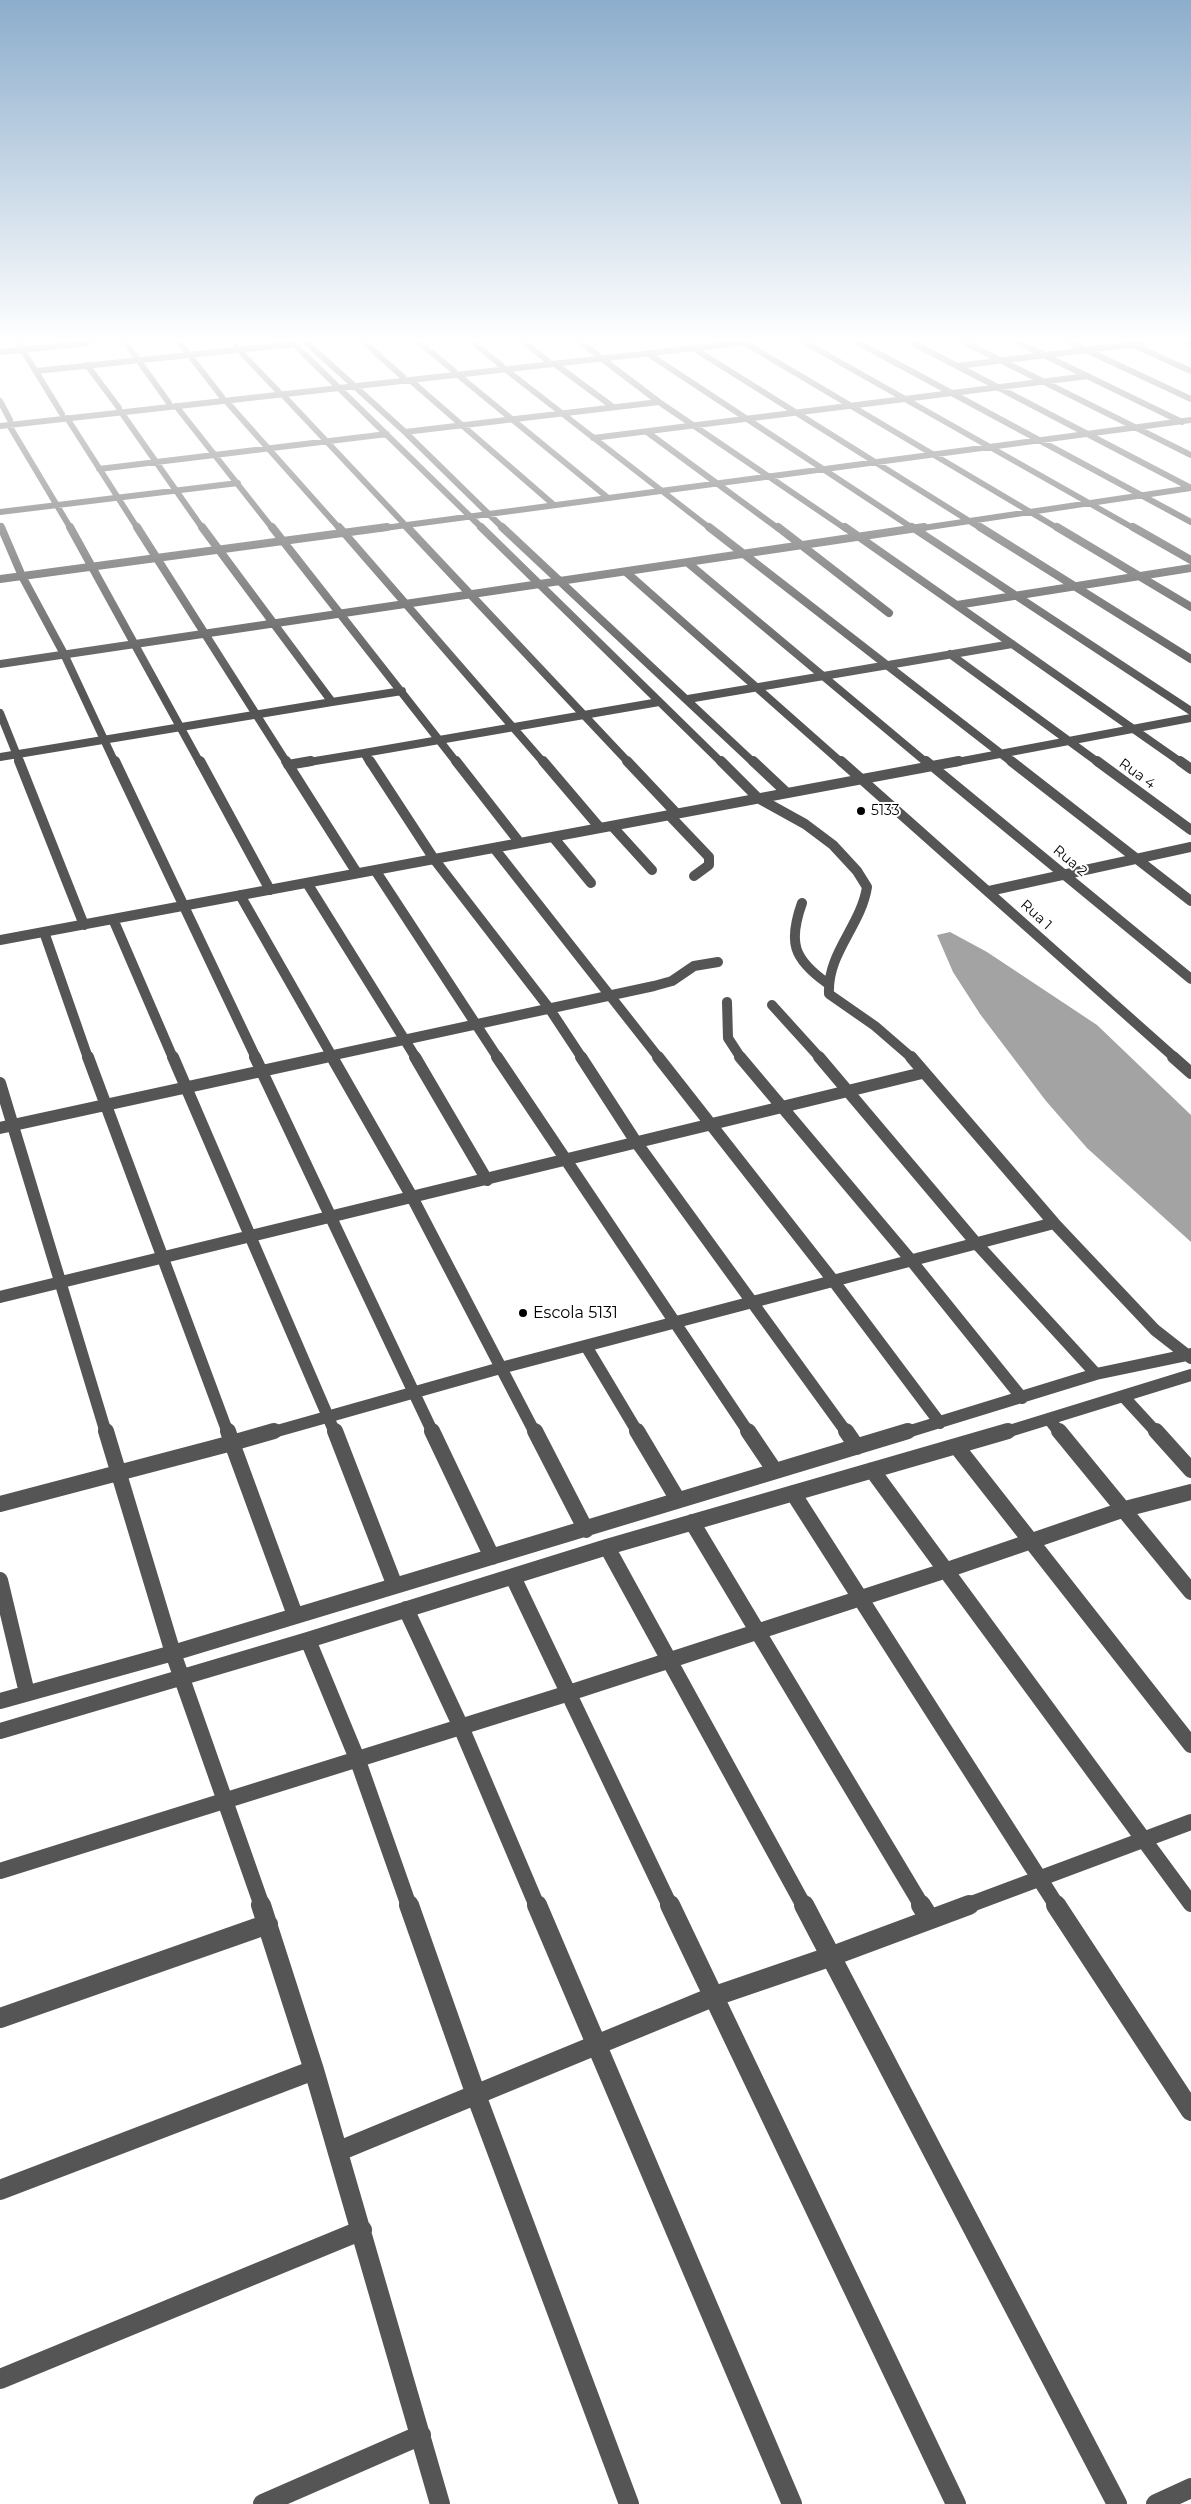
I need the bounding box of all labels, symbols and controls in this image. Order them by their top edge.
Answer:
street label: Rua 4 [1116,755,1158,793]
place label: 5133 [871,803,900,819]
marker: 5133 [855,805,867,817]
street label: Rua 2 [1050,842,1090,880]
street label: Rua 1 [1017,897,1055,933]
place label: Escola 5131 [533,1303,618,1323]
marker: Escola 5131 [517,1307,529,1319]

